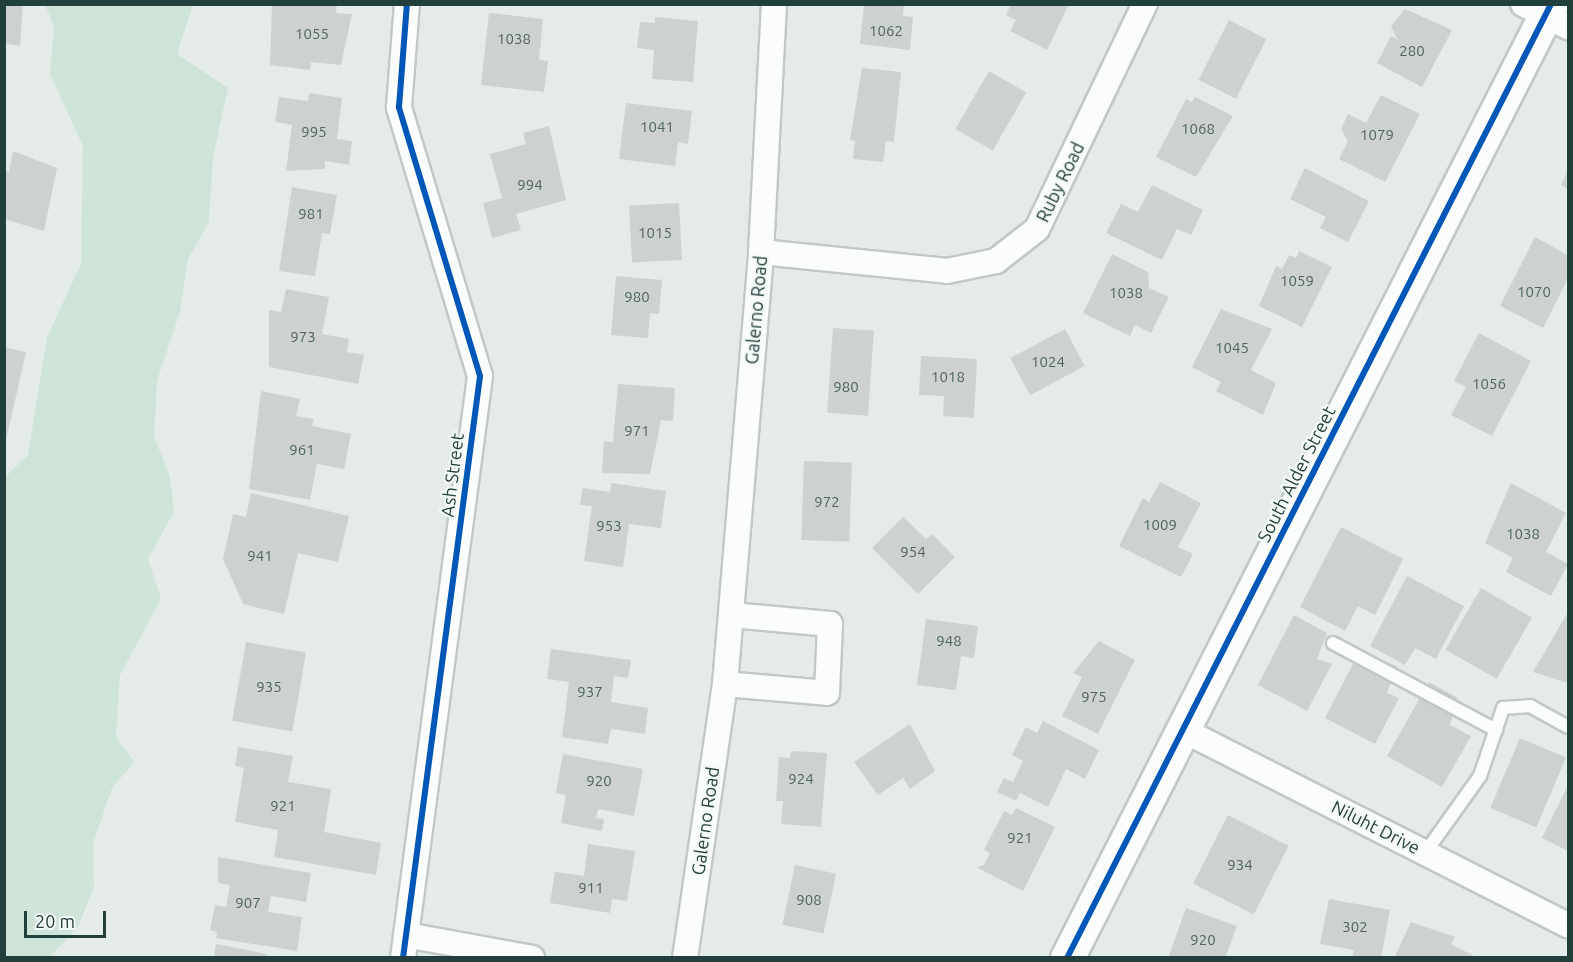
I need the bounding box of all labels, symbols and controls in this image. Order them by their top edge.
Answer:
house number: 1062 [869,22,903,40]
house number: 1055 [295,25,329,43]
house number: 1038 [497,30,531,48]
house number: 280 [1399,42,1425,60]
house number: 1041 [640,118,674,136]
house number: 1068 [1181,120,1215,138]
house number: 995 [301,123,327,141]
house number: 1079 [1360,126,1394,144]
street label: Ruby Road [1031,138,1089,226]
house number: 994 [517,176,543,194]
house number: 981 [298,205,324,223]
house number: 1015 [638,224,672,242]
street label: Galerno Road [740,255,772,365]
house number: 1059 [1280,272,1314,290]
house number: 1070 [1517,283,1551,301]
house number: 1038 [1109,284,1143,302]
house number: 980 [624,288,650,306]
house number: 973 [290,328,316,346]
house number: 1045 [1215,339,1249,357]
house number: 1024 [1031,353,1065,371]
house number: 1018 [931,368,965,386]
house number: 1056 [1472,375,1506,393]
house number: 980 [833,378,859,396]
street label: South Alder Street [1252,402,1340,546]
house number: 971 [624,422,650,440]
street label: Ash Street [436,432,468,518]
house number: 961 [289,441,315,459]
house number: 972 [814,493,840,511]
house number: 1009 [1143,516,1177,534]
house number: 953 [596,517,622,535]
house number: 1038 [1506,525,1540,543]
house number: 954 [900,543,926,561]
house number: 941 [247,547,273,565]
house number: 948 [936,632,962,650]
house number: 935 [256,678,282,696]
house number: 937 [577,683,603,701]
house number: 975 [1081,688,1107,706]
street label: Galerno Road [687,765,723,877]
house number: 924 [788,770,814,788]
house number: 920 [586,772,612,790]
street label: Niluht Drive [1328,796,1424,858]
house number: 921 [270,797,296,815]
house number: 921 [1007,829,1033,847]
house number: 934 [1227,856,1253,874]
house number: 911 [578,879,604,897]
house number: 908 [796,891,822,909]
house number: 907 [235,894,261,912]
scale bar [27,899,110,937]
text: 20 m [35,911,75,931]
house number: 302 [1342,918,1368,936]
house number: 920 [1190,931,1216,949]

